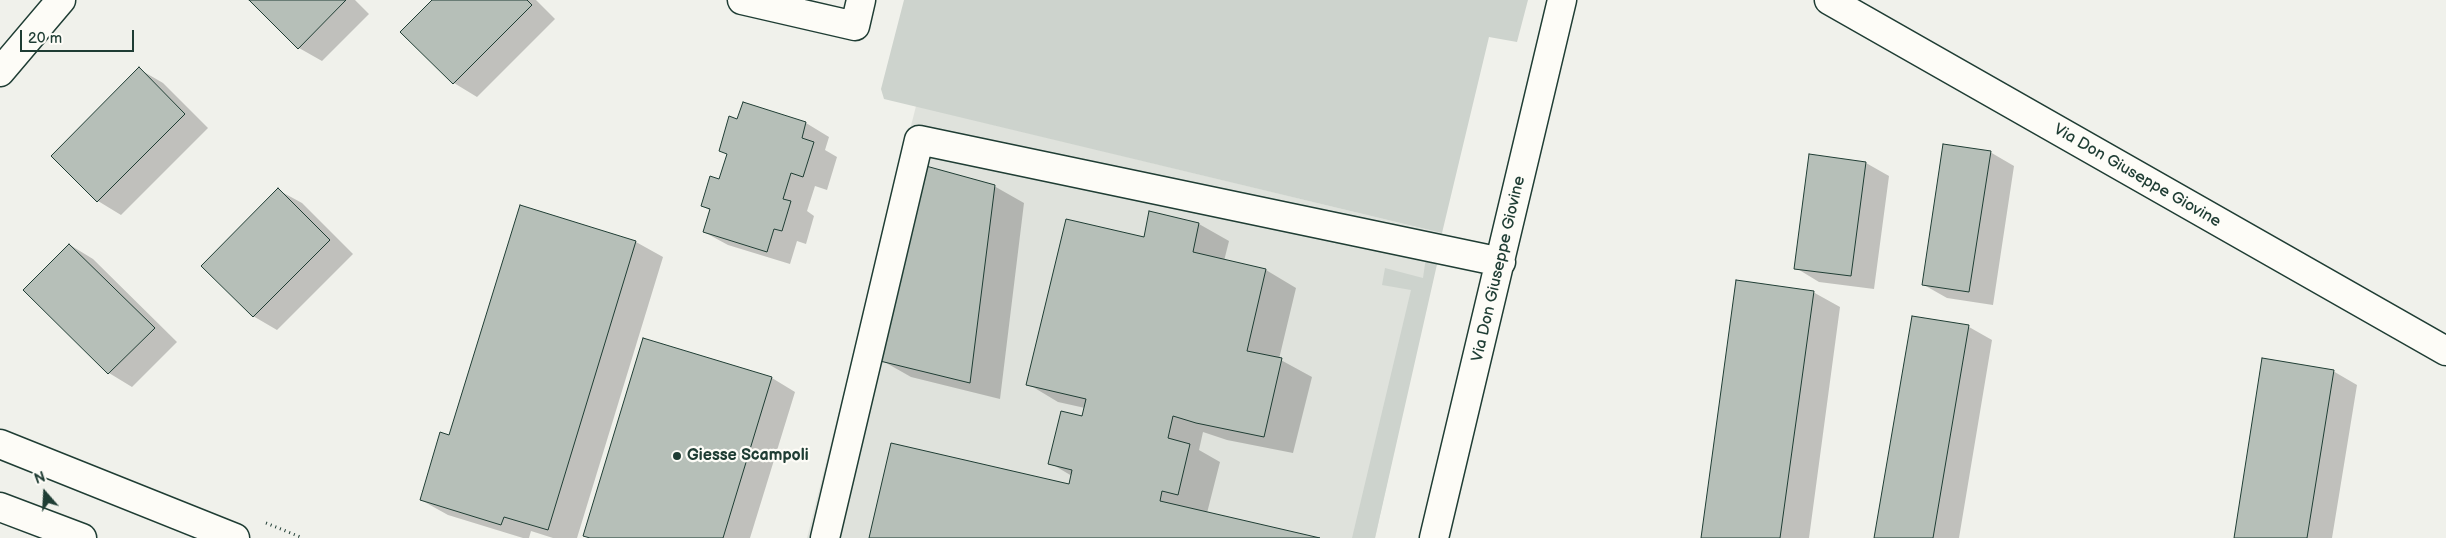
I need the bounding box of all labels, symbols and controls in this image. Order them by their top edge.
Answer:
scale bar [22,20,136,52]
text: 20 m [28,29,62,48]
street label: Via Don Giuseppe Giovine [2050,120,2224,232]
street label: Via Don Giuseppe Giovine [1468,174,1530,364]
place label: Giesse Scampoli [687,446,809,466]
marker: Giesse Scampoli [671,450,683,462]
north arrow [20,468,70,518]
text: N [32,469,48,488]

